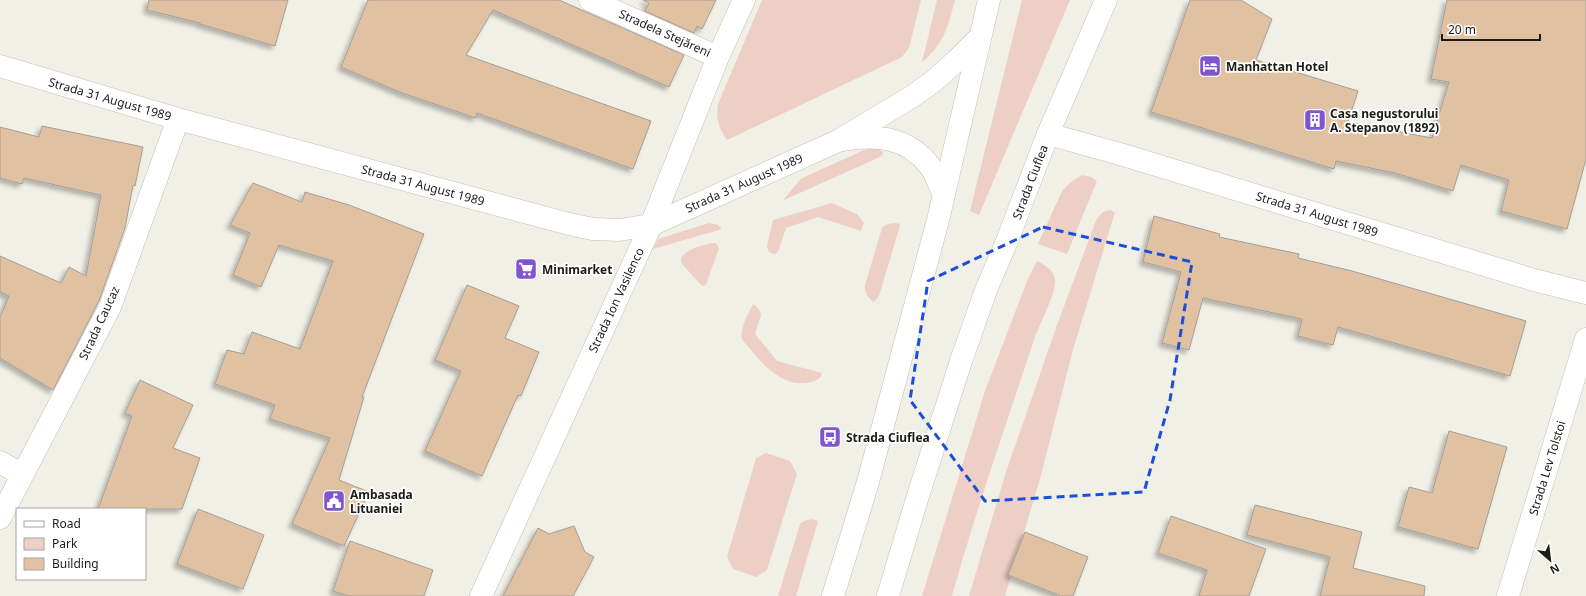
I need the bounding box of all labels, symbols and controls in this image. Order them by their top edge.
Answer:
street label: Stradela Stejăreni [616,5,714,61]
scale bar [1442,16,1540,42]
text: 20 m [1448,21,1476,38]
hotel icon: Manhattan Hotel [1197,53,1223,79]
place label: Manhattan Hotel [1226,58,1328,75]
street label: Strada 31 August 1989 [47,73,173,125]
place label: Casa negustorului A. Stepanov (1892) [1330,105,1439,136]
building icon: Casa negustorului A. Stepanov (1892) [1302,107,1328,133]
street label: Strada Ciuflea [1008,142,1052,222]
street label: Strada 31 August 1989 [683,149,806,217]
street label: Strada 31 August 1989 [359,160,487,210]
street label: Strada 31 August 1989 [1254,187,1380,241]
street label: Strada Ion Vasilenco [584,245,648,355]
supermarket icon: Minimarket [513,256,539,282]
place label: Minimarket [542,261,612,278]
street label: Strada Caucaz [75,283,124,363]
street label: Strada Lev Tolstoi [1525,419,1569,517]
bus stop icon: Strada Ciuflea [817,424,843,450]
place label: Strada Ciuflea [846,429,930,446]
place label: Ambasada Lituaniei [350,486,413,517]
public building icon: Ambasada Lituaniei [321,488,347,514]
legend [16,508,146,580]
text: Road [52,515,81,532]
text: Park [52,535,78,552]
north arrow [1530,540,1570,580]
text: Building [52,555,99,572]
text: N [1547,561,1562,578]

